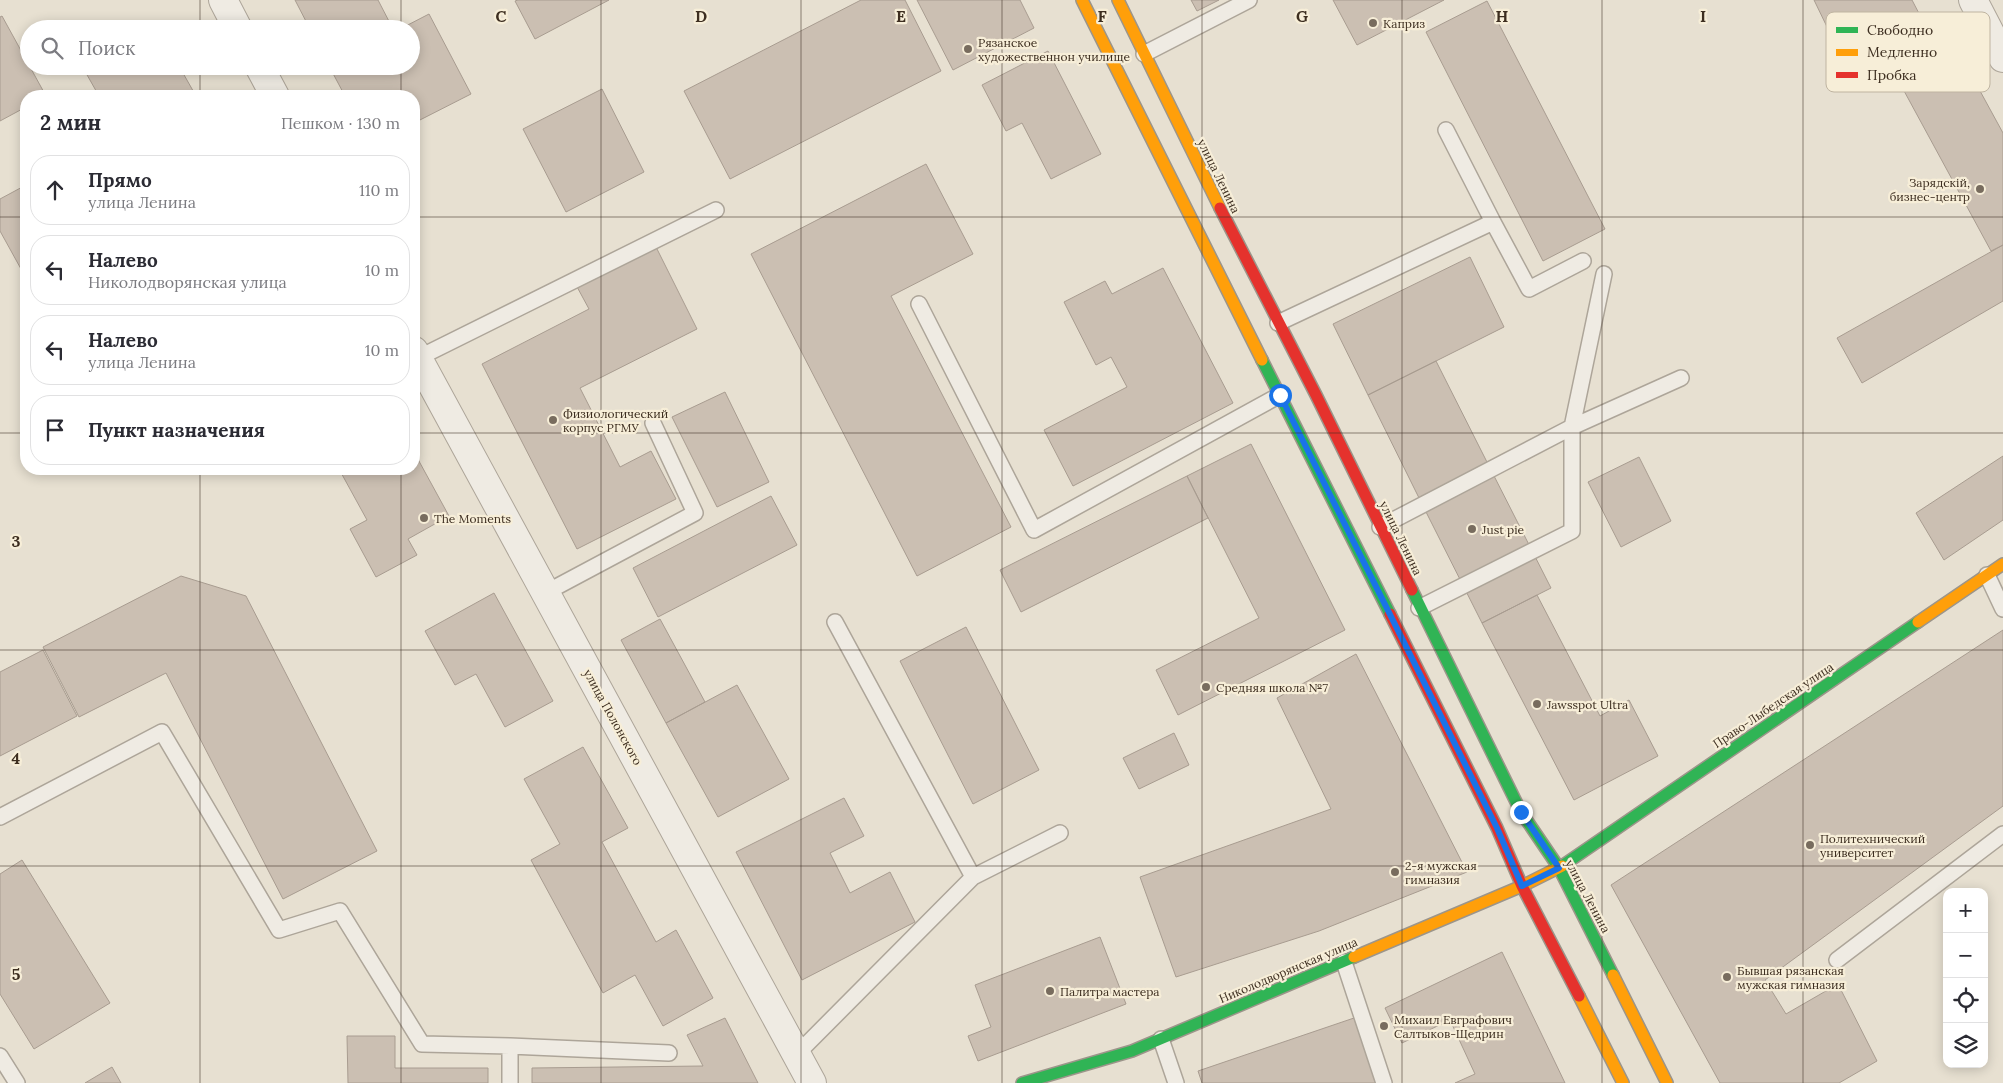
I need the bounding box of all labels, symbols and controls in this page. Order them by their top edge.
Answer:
text: C [495,6,507,26]
text: D [695,6,707,26]
text: E [896,6,906,26]
text: F [1097,6,1107,26]
text: G [1296,6,1308,26]
text: H [1496,6,1509,26]
text: I [1700,6,1706,26]
legend [1826,12,1990,92]
place label: Каприз [1383,16,1425,31]
marker: Каприз [1367,17,1379,29]
search box [20,20,420,75]
text: Свободно [1867,21,1933,39]
icon: search [38,34,66,62]
place label: Рязанское художественнон училище [978,35,1130,64]
text: Поиск [78,36,135,60]
marker: Рязанское художественнон училище [962,43,974,55]
text: Медленно [1867,43,1937,61]
text: Пробка [1867,66,1917,84]
text: 2 мин [40,109,101,136]
text: Пешком · 130 m [281,113,400,133]
street label: улица Ленина [1195,136,1243,216]
text: Прямо [88,168,152,192]
place label: Зарядскiй, бизнес-центр [1890,175,1970,204]
icon: ahead [41,176,69,204]
text: 110 m [359,180,399,200]
marker: Зарядскiй, бизнес-центр [1974,183,1986,195]
text: улица Ленина [88,192,196,212]
text: Налево [88,248,158,272]
icon: left [41,256,69,284]
text: 10 m [365,260,399,280]
text: Николодворянская улица [88,272,287,292]
text: Налево [88,328,158,352]
icon: left [41,336,69,364]
text: 10 m [365,340,399,360]
text: улица Ленина [88,352,196,372]
route start [1269,384,1292,407]
place label: Физиологический корпус РГМУ [563,406,668,435]
marker: Физиологический корпус РГМУ [547,414,559,426]
icon: arrive [41,416,69,444]
text: Пункт назначения [88,418,265,442]
street label: улица Ленина [1377,498,1425,578]
place label: The Moments [434,511,512,526]
marker: The Moments [418,512,430,524]
place label: Just pie [1481,522,1525,537]
marker: Just pie [1466,523,1478,535]
text: 3 [12,531,21,551]
street label: Право-Лыбедская улица [1710,659,1836,751]
street label: улица Полонского [580,666,646,768]
place label: Средняя школа №7 [1216,680,1329,695]
marker: Средняя школа №7 [1200,681,1212,693]
place label: Jawsspot Ultra [1546,697,1628,712]
marker: Jawsspot Ultra [1531,698,1543,710]
text: 4 [12,748,21,768]
route end [1510,801,1533,824]
place label: Политехнический университет [1820,831,1925,860]
marker: Политехнический университет [1804,839,1816,851]
street label: улица Ленина [1562,857,1614,935]
place label: 2-я мужская гимназия [1405,858,1477,887]
marker: 2-я мужская гимназия [1389,866,1401,878]
map controls [1943,888,1988,1068]
button: + [1943,888,1988,933]
button: − [1943,933,1988,978]
street label: Николодворянская улица [1216,934,1360,1006]
place label: Бывшая рязанская мужская гимназия [1737,963,1845,992]
text: 5 [12,964,21,984]
marker: Бывшая рязанская мужская гимназия [1721,971,1733,983]
button: locate [1943,978,1988,1023]
place label: Палитра мастера [1060,984,1160,999]
marker: Палитра мастера [1044,985,1056,997]
place label: Михаил Евграфович Салтыков-Щедрин [1394,1012,1512,1041]
marker: Михаил Евграфович Салтыков-Щедрин [1378,1020,1390,1032]
button: layers [1943,1023,1988,1068]

